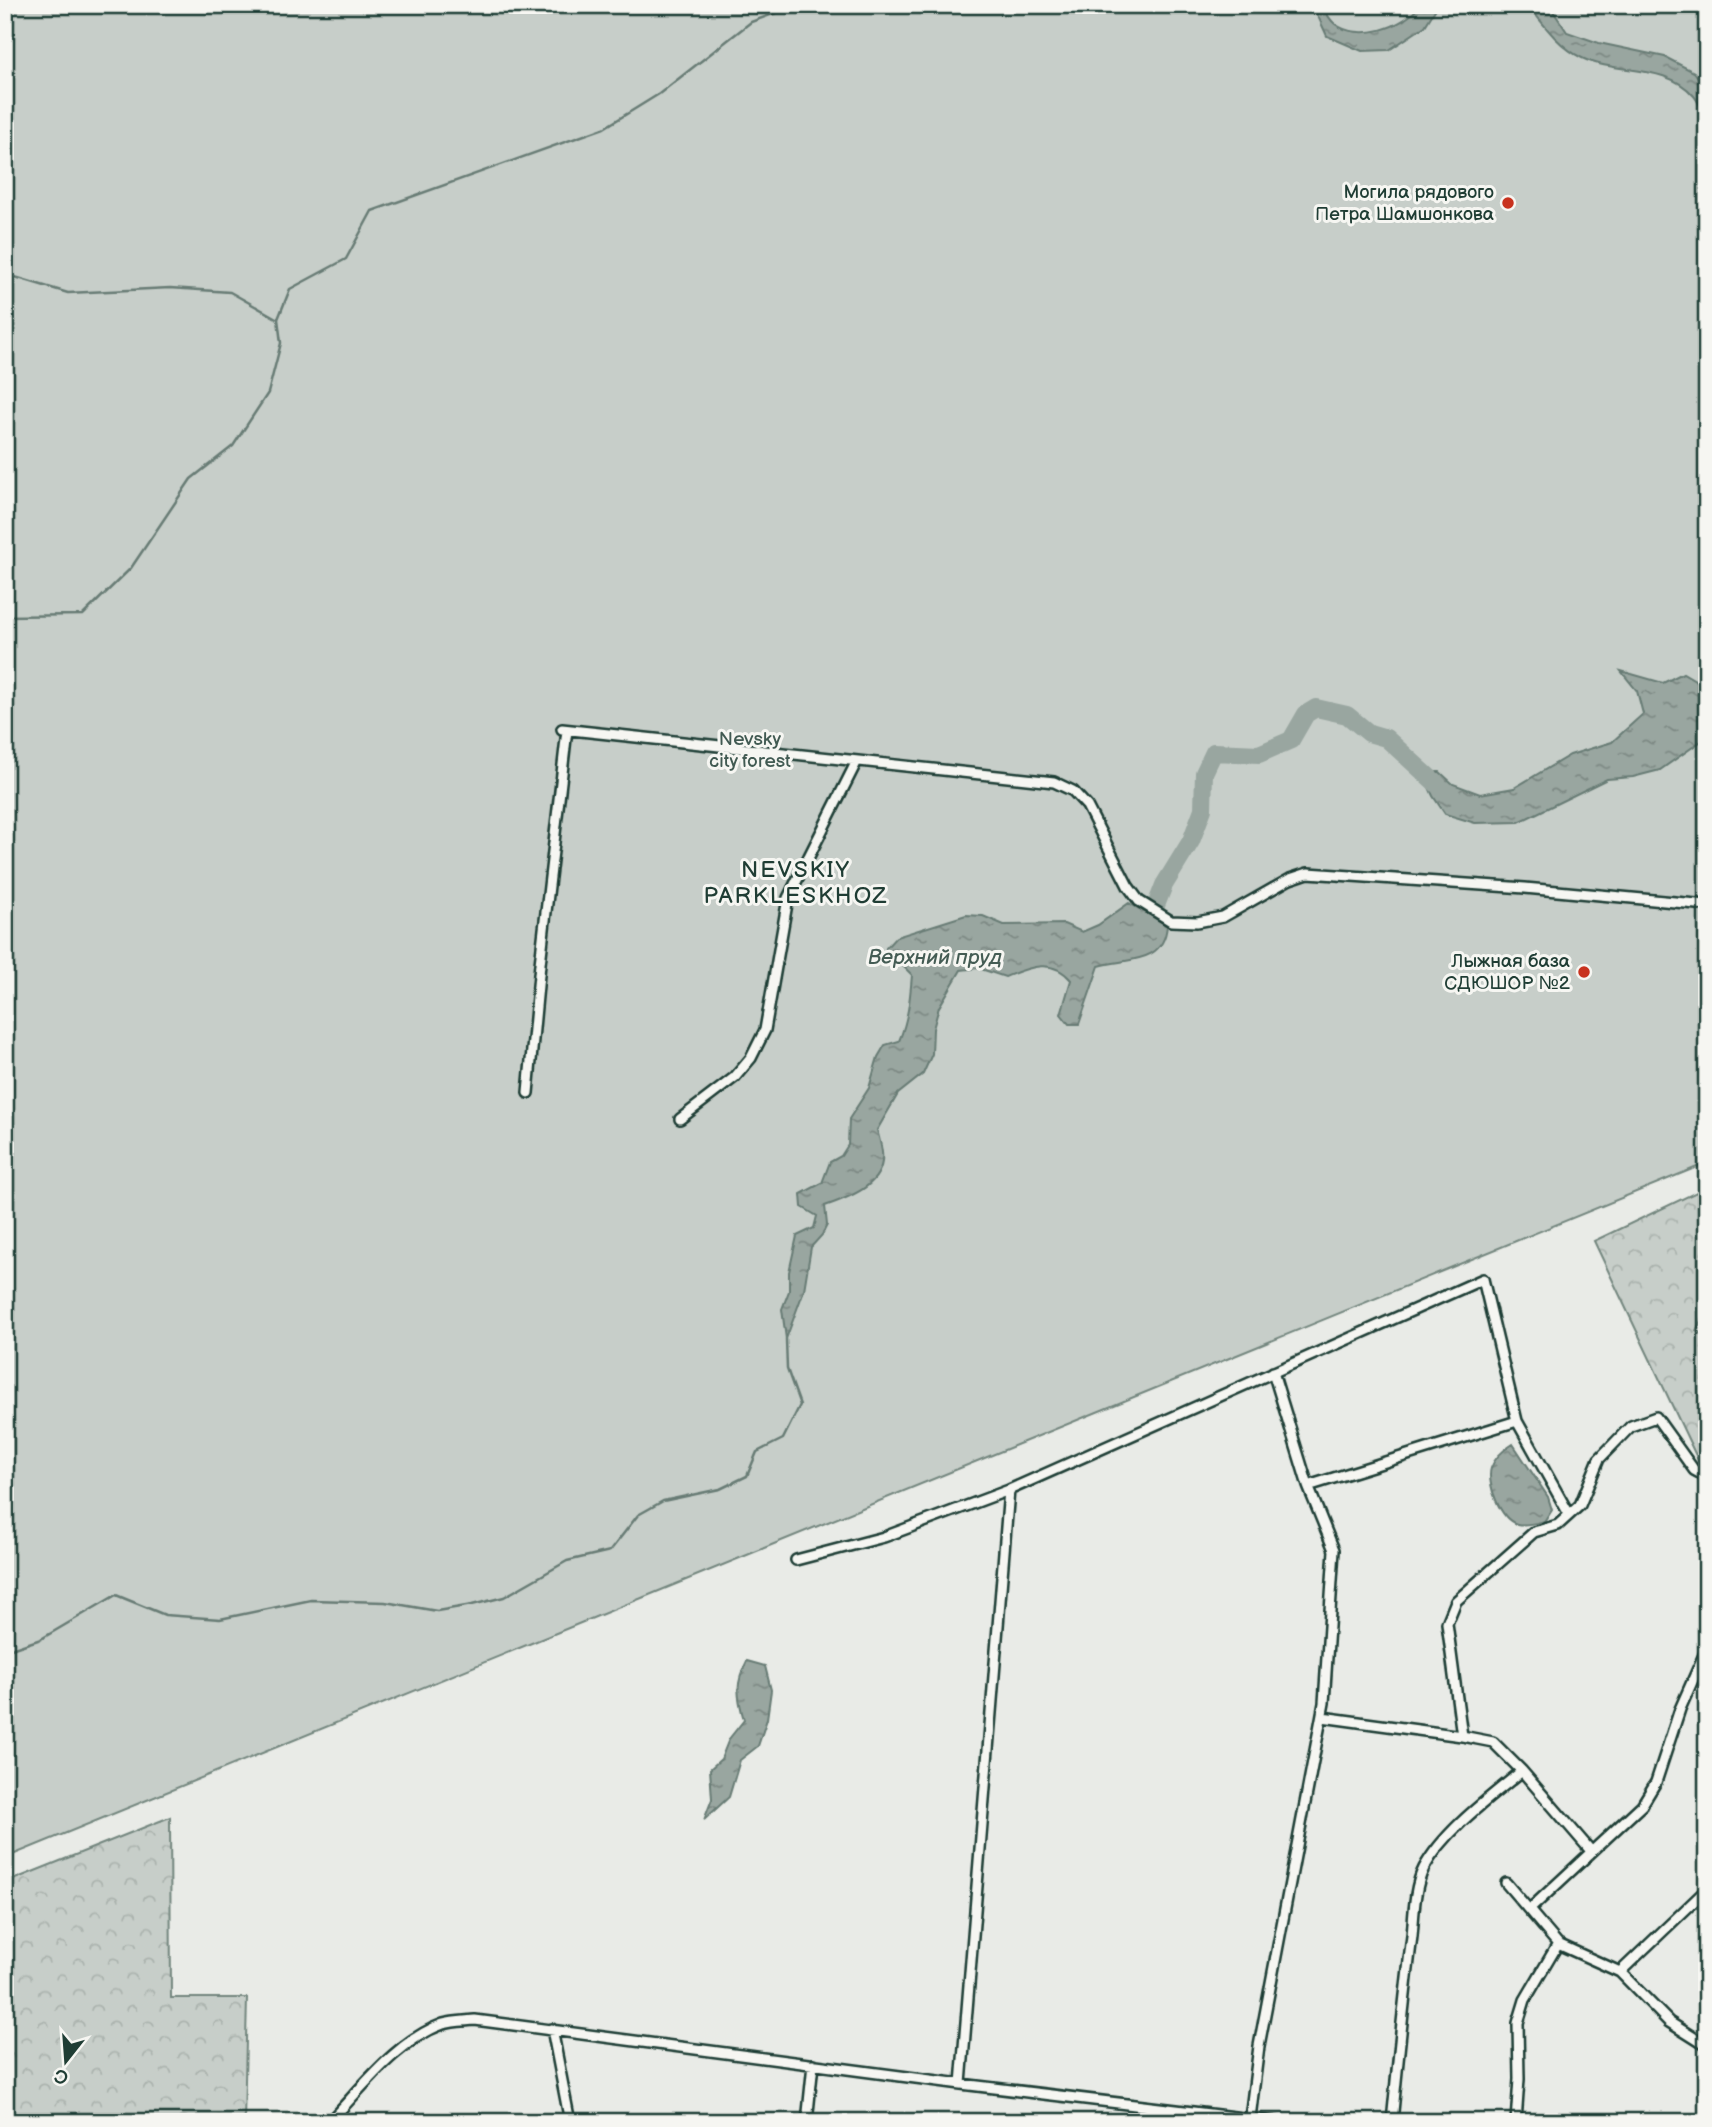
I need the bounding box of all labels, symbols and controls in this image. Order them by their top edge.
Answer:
place label: Могила рядового Петра Шамшонкова [1315,181,1494,226]
marker: Могила рядового Петра Шамшонкова [1500,195,1516,211]
park label: Nevsky city forest [709,728,791,773]
district label: NEVSKIY PARKLESKHOZ [704,856,888,910]
water label: Верхний пруд [868,945,1002,970]
place label: Лыжная база СДЮШОР №2 [1444,950,1571,995]
marker: Лыжная база СДЮШОР №2 [1576,964,1592,980]
north arrow [32,2025,102,2096]
text: С [52,2063,71,2089]

